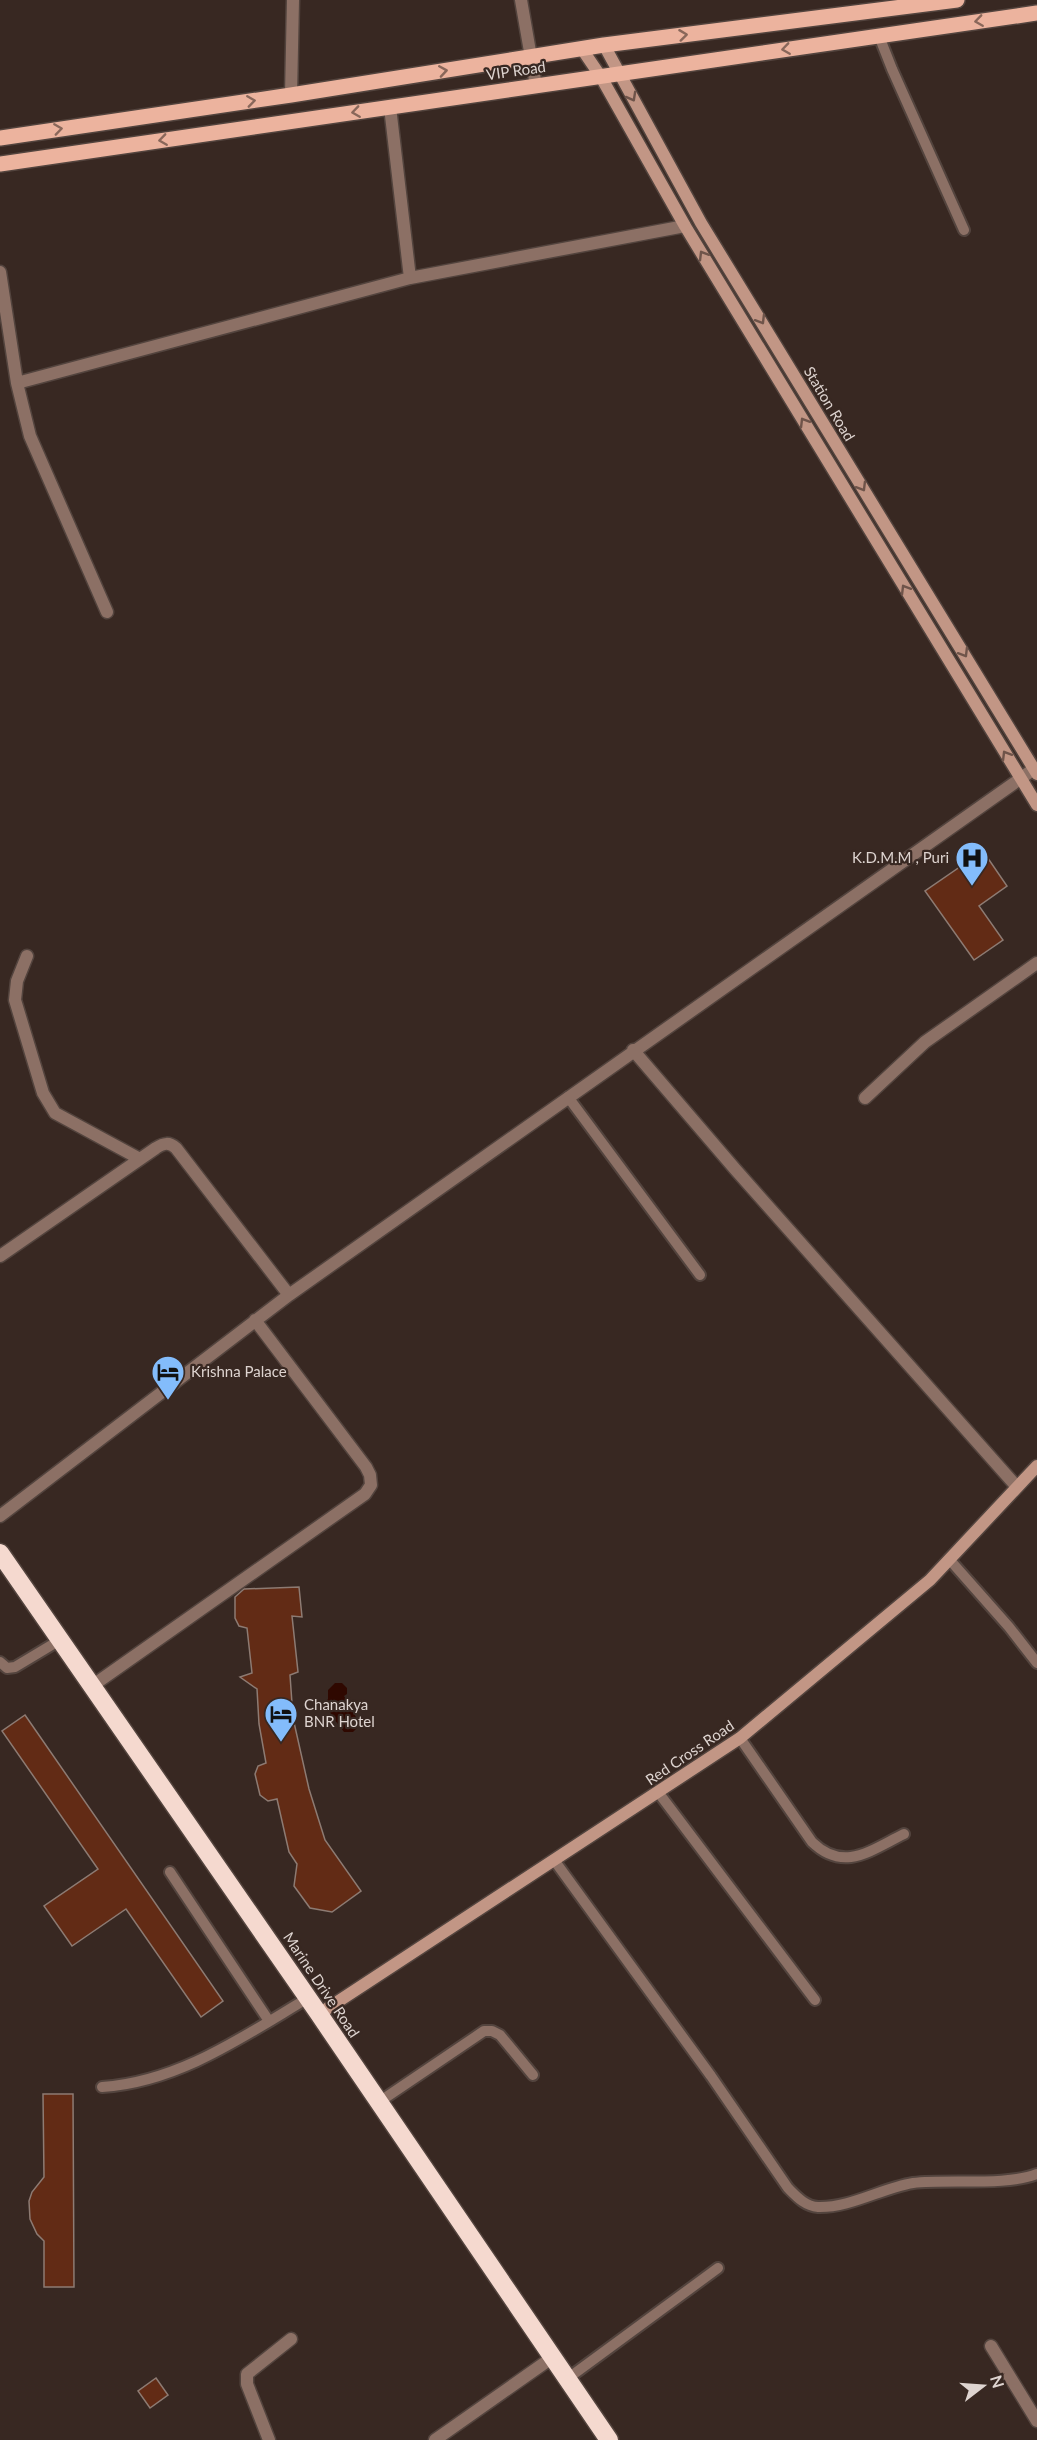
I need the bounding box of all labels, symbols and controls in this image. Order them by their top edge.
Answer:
one-way arrow [975,15,984,27]
one-way arrow [678,30,688,42]
one-way arrow [782,43,791,55]
street label: VIP Road [485,57,547,83]
one-way arrow [439,65,448,77]
one-way arrow [625,91,636,101]
one-way arrow [246,96,255,108]
one-way arrow [351,106,360,118]
one-way arrow [53,124,63,136]
one-way arrow [158,134,167,146]
one-way arrow [699,251,710,261]
one-way arrow [753,314,765,324]
street label: Station Road [801,363,859,444]
one-way arrow [800,418,811,428]
one-way arrow [855,481,867,491]
one-way arrow [901,585,912,595]
one-way arrow [956,647,968,657]
one-way arrow [1002,751,1013,761]
hospital icon: K.D.M.M , Puri [954,840,990,887]
place label: K.D.M.M , Puri [852,848,949,866]
hotel icon: Krishna Palace [150,1354,186,1401]
place label: Krishna Palace [191,1362,287,1380]
place label: Chanakya BNR Hotel [304,1695,375,1730]
hotel icon: Chanakya BNR Hotel [263,1696,299,1743]
street label: Red Cross Road [642,1716,737,1788]
street label: Marine Drive Road [280,1928,364,2041]
north arrow [953,2356,1013,2416]
text: N [987,2373,1009,2390]

